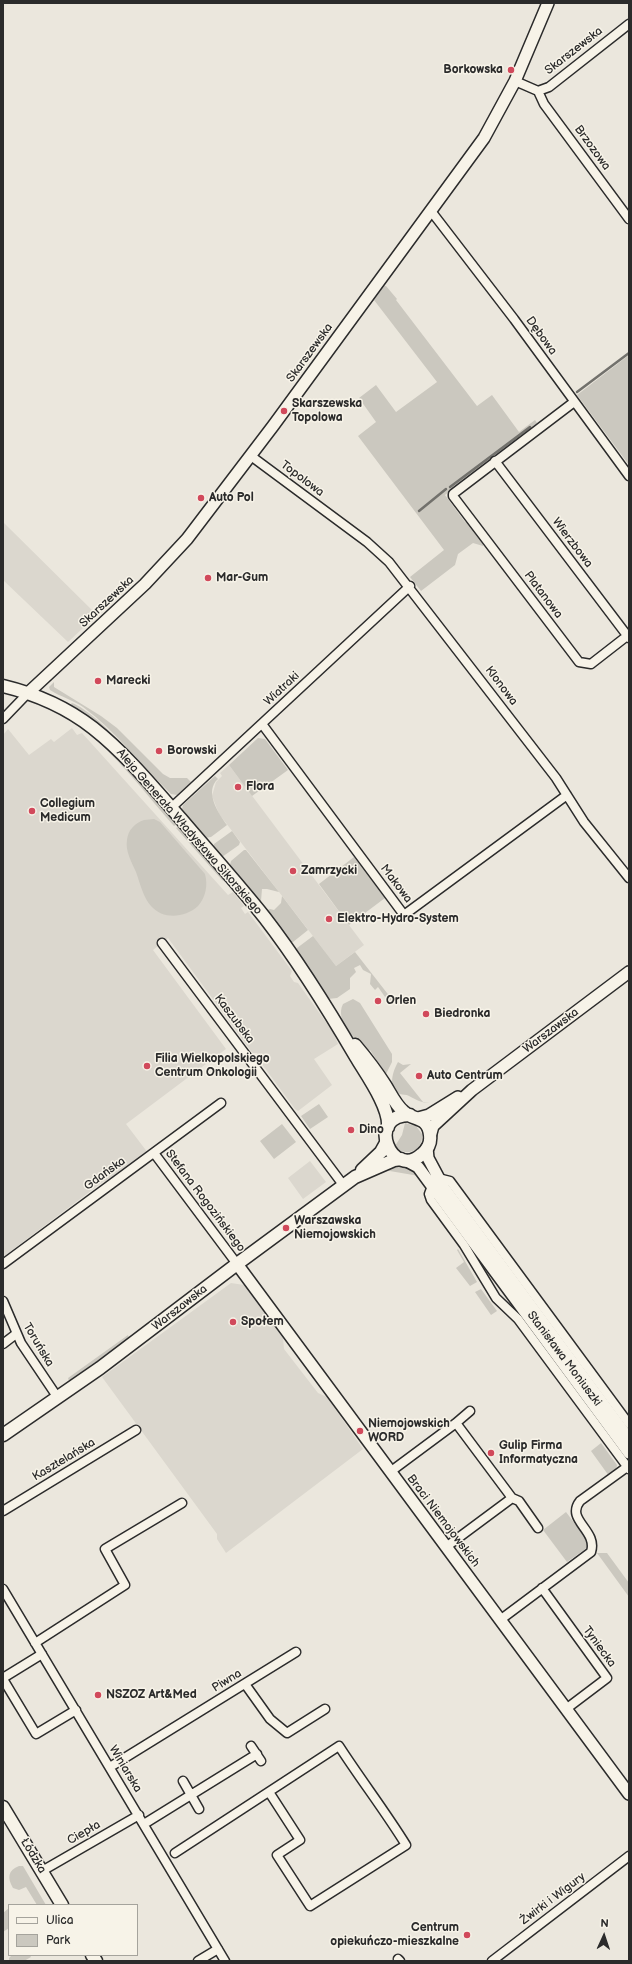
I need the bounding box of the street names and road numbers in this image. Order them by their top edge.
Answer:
street label: Skarszewska [542,24,606,78]
street label: Brzozowa [571,123,613,173]
street label: Dębowa [522,314,560,358]
street label: Skarszewska [284,321,336,385]
street label: Topolowa [277,458,327,500]
street label: Wierzbowa [549,515,595,571]
street label: Platanowa [521,569,565,621]
street label: Skarszewska [77,573,137,631]
street label: Klonowa [482,664,520,708]
street label: Wiatraki [261,669,303,709]
street label: Aleja Generała Władysława Sikorskiego [113,746,265,918]
street label: Makowa [377,862,415,906]
street label: Kaszubska [211,992,257,1046]
street label: Warszawska [520,1005,582,1057]
street label: Stefana Rogozińskiego [162,1147,248,1255]
street label: Gdańska [82,1154,128,1194]
street label: Warszawska [149,1282,211,1334]
street label: Stanisława Moniuszki [524,1309,604,1409]
street label: Toruńska [19,1320,57,1370]
street label: Kasztelańska [30,1436,98,1484]
street label: Braci Niemojowskich [403,1472,483,1570]
street label: Tyniecka [579,1624,619,1670]
street label: Piwna [210,1666,244,1696]
street label: Winiarska [105,1743,145,1795]
street label: Ciepła [65,1818,103,1848]
street label: Łódzka [17,1836,49,1876]
street label: Żwirki i Wigury [518,1870,588,1928]

